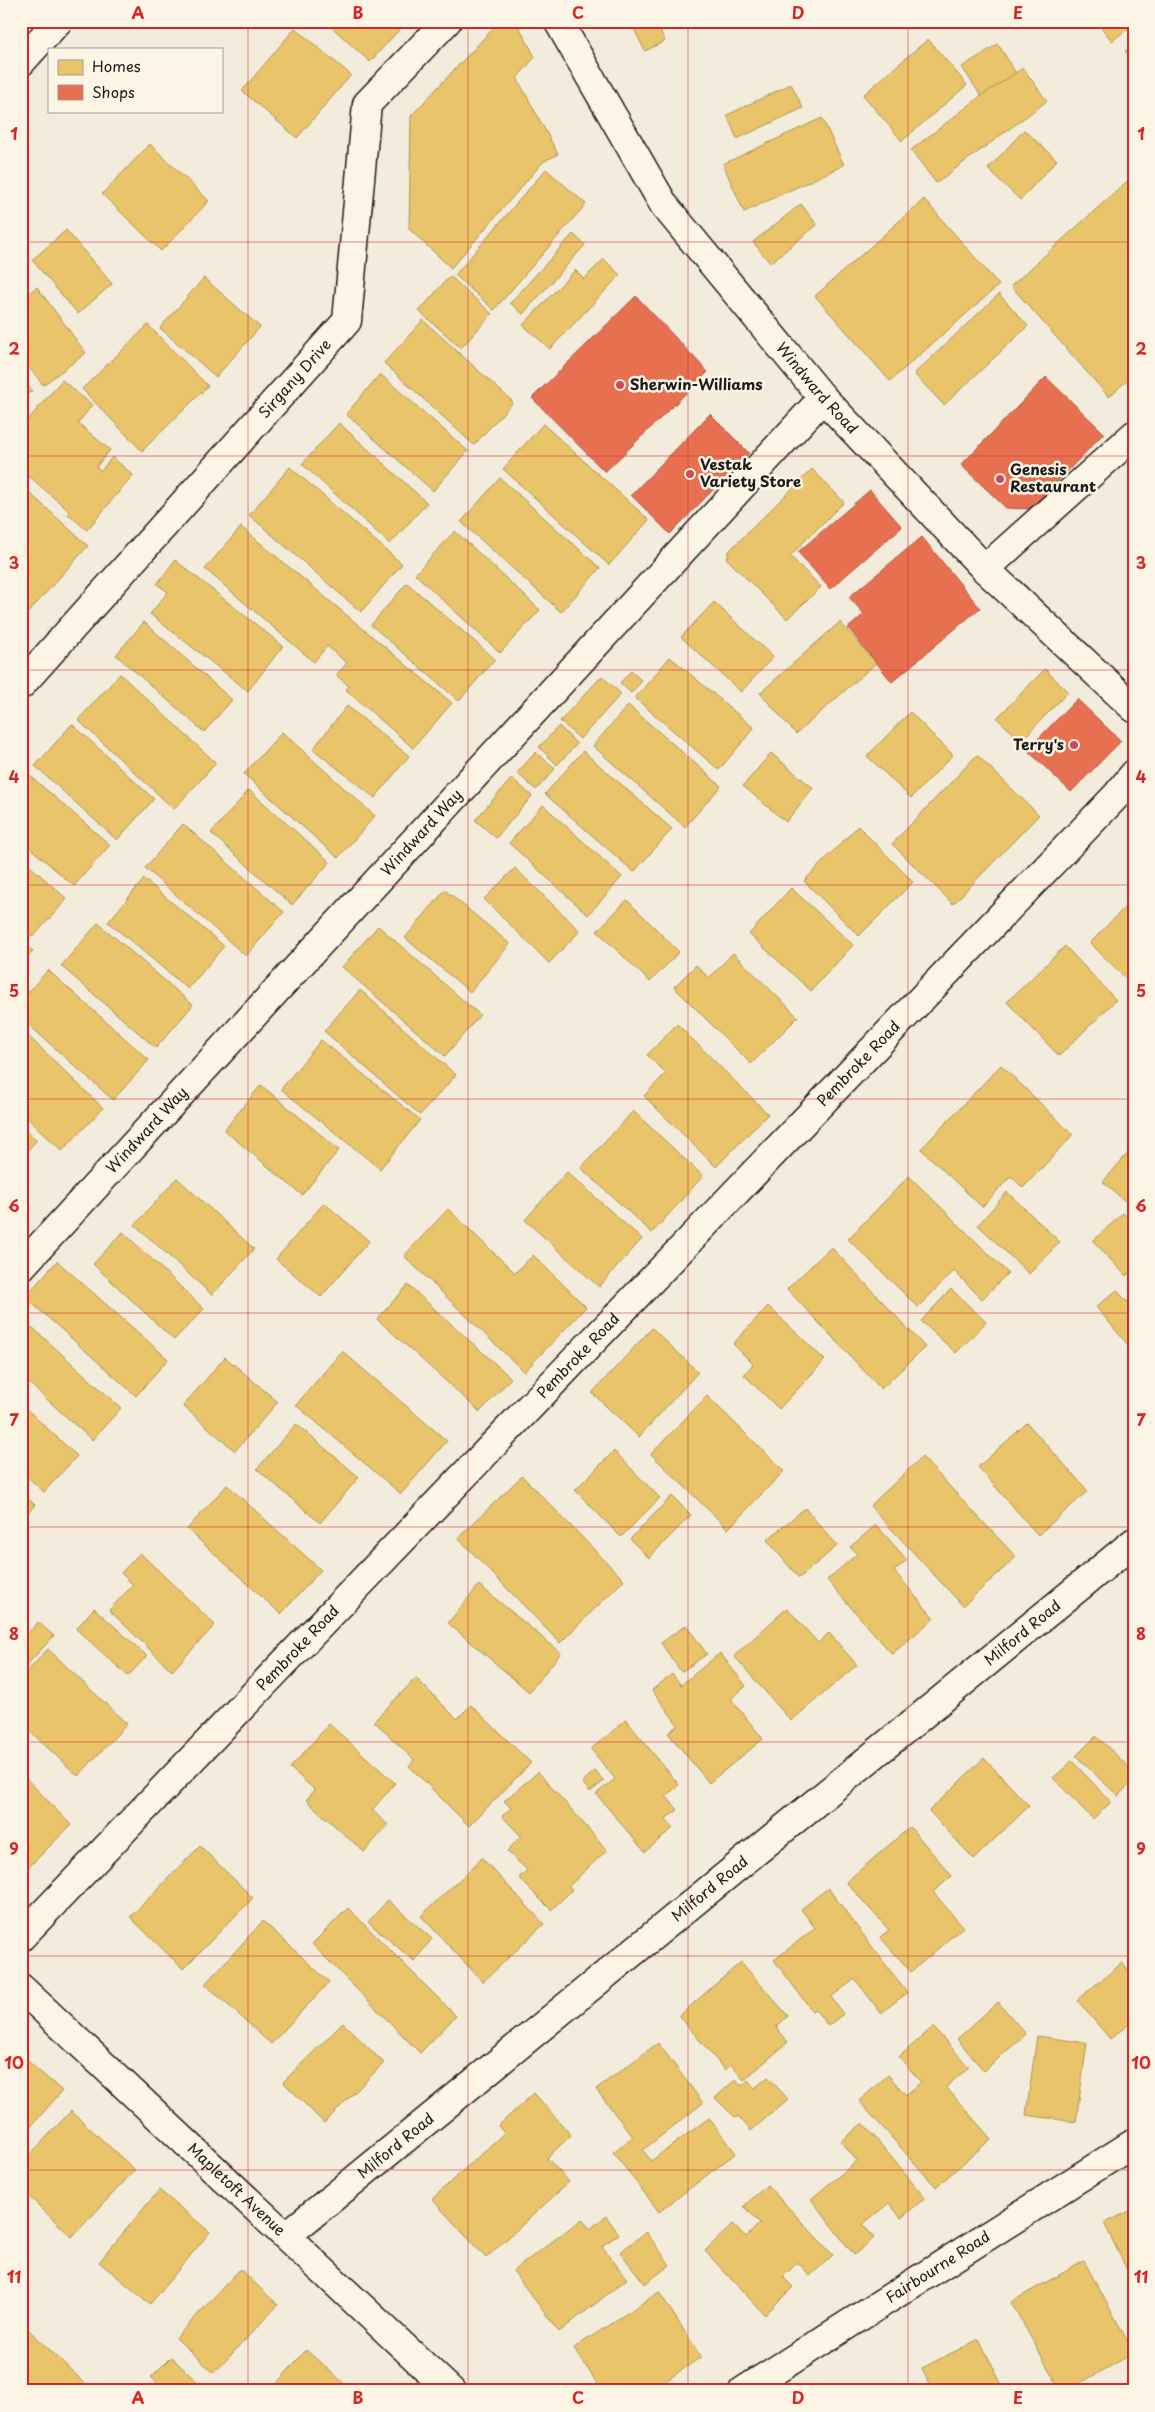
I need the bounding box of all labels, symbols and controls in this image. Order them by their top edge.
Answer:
text: A [132,0,145,24]
text: B [353,0,364,24]
text: C [572,0,584,24]
text: D [792,0,804,24]
text: E [1013,0,1023,24]
legend [48,48,222,112]
text: Homes [92,54,141,77]
text: Shops [92,80,135,103]
text: 1 [10,121,18,145]
text: 1 [1137,121,1145,145]
street label: Sirgany Drive [252,333,336,423]
text: 2 [8,336,20,360]
text: 2 [1135,336,1147,360]
street label: Windward Road [771,337,864,438]
place label: Sherwin-Williams [630,372,763,395]
marker: Sherwin-Williams [614,379,626,391]
place label: Vestak Variety Store [700,452,801,492]
place label: Genesis Restaurant [1010,457,1096,497]
marker: Vestak Variety Store [684,468,696,480]
marker: Genesis Restaurant [994,473,1006,485]
text: 3 [9,550,19,574]
text: 3 [1136,550,1146,574]
place label: Terry's [1013,732,1064,755]
marker: Terry's [1068,739,1080,751]
text: 4 [9,764,20,788]
text: 4 [1136,764,1147,788]
street label: Windward Way [375,783,467,880]
text: 5 [9,978,19,1002]
text: 5 [1136,978,1146,1002]
street label: Pembroke Road [811,1015,905,1111]
street label: Windward Way [100,1081,192,1178]
text: 6 [8,1193,20,1217]
text: 6 [1135,1193,1147,1217]
street label: Pembroke Road [530,1307,624,1403]
text: 7 [9,1407,19,1431]
text: 7 [1136,1407,1146,1431]
street label: Milford Road [978,1593,1065,1670]
street label: Pembroke Road [250,1599,344,1696]
text: 8 [9,1621,19,1645]
text: 8 [1136,1621,1146,1645]
text: 9 [9,1836,19,1860]
text: 9 [1136,1836,1146,1860]
street label: Milford Road [666,1849,753,1926]
text: 10 [4,2050,24,2074]
text: 10 [1131,2050,1151,2074]
street label: Milford Road [352,2106,438,2183]
street label: Mapletoft Avenue [183,2137,292,2241]
street label: Fairbourne Road [881,2224,994,2308]
text: 11 [7,2264,21,2288]
text: 11 [1134,2264,1148,2288]
text: A [132,2385,145,2409]
text: B [353,2385,364,2409]
text: C [572,2385,584,2409]
text: D [792,2385,804,2409]
text: E [1013,2385,1023,2409]

